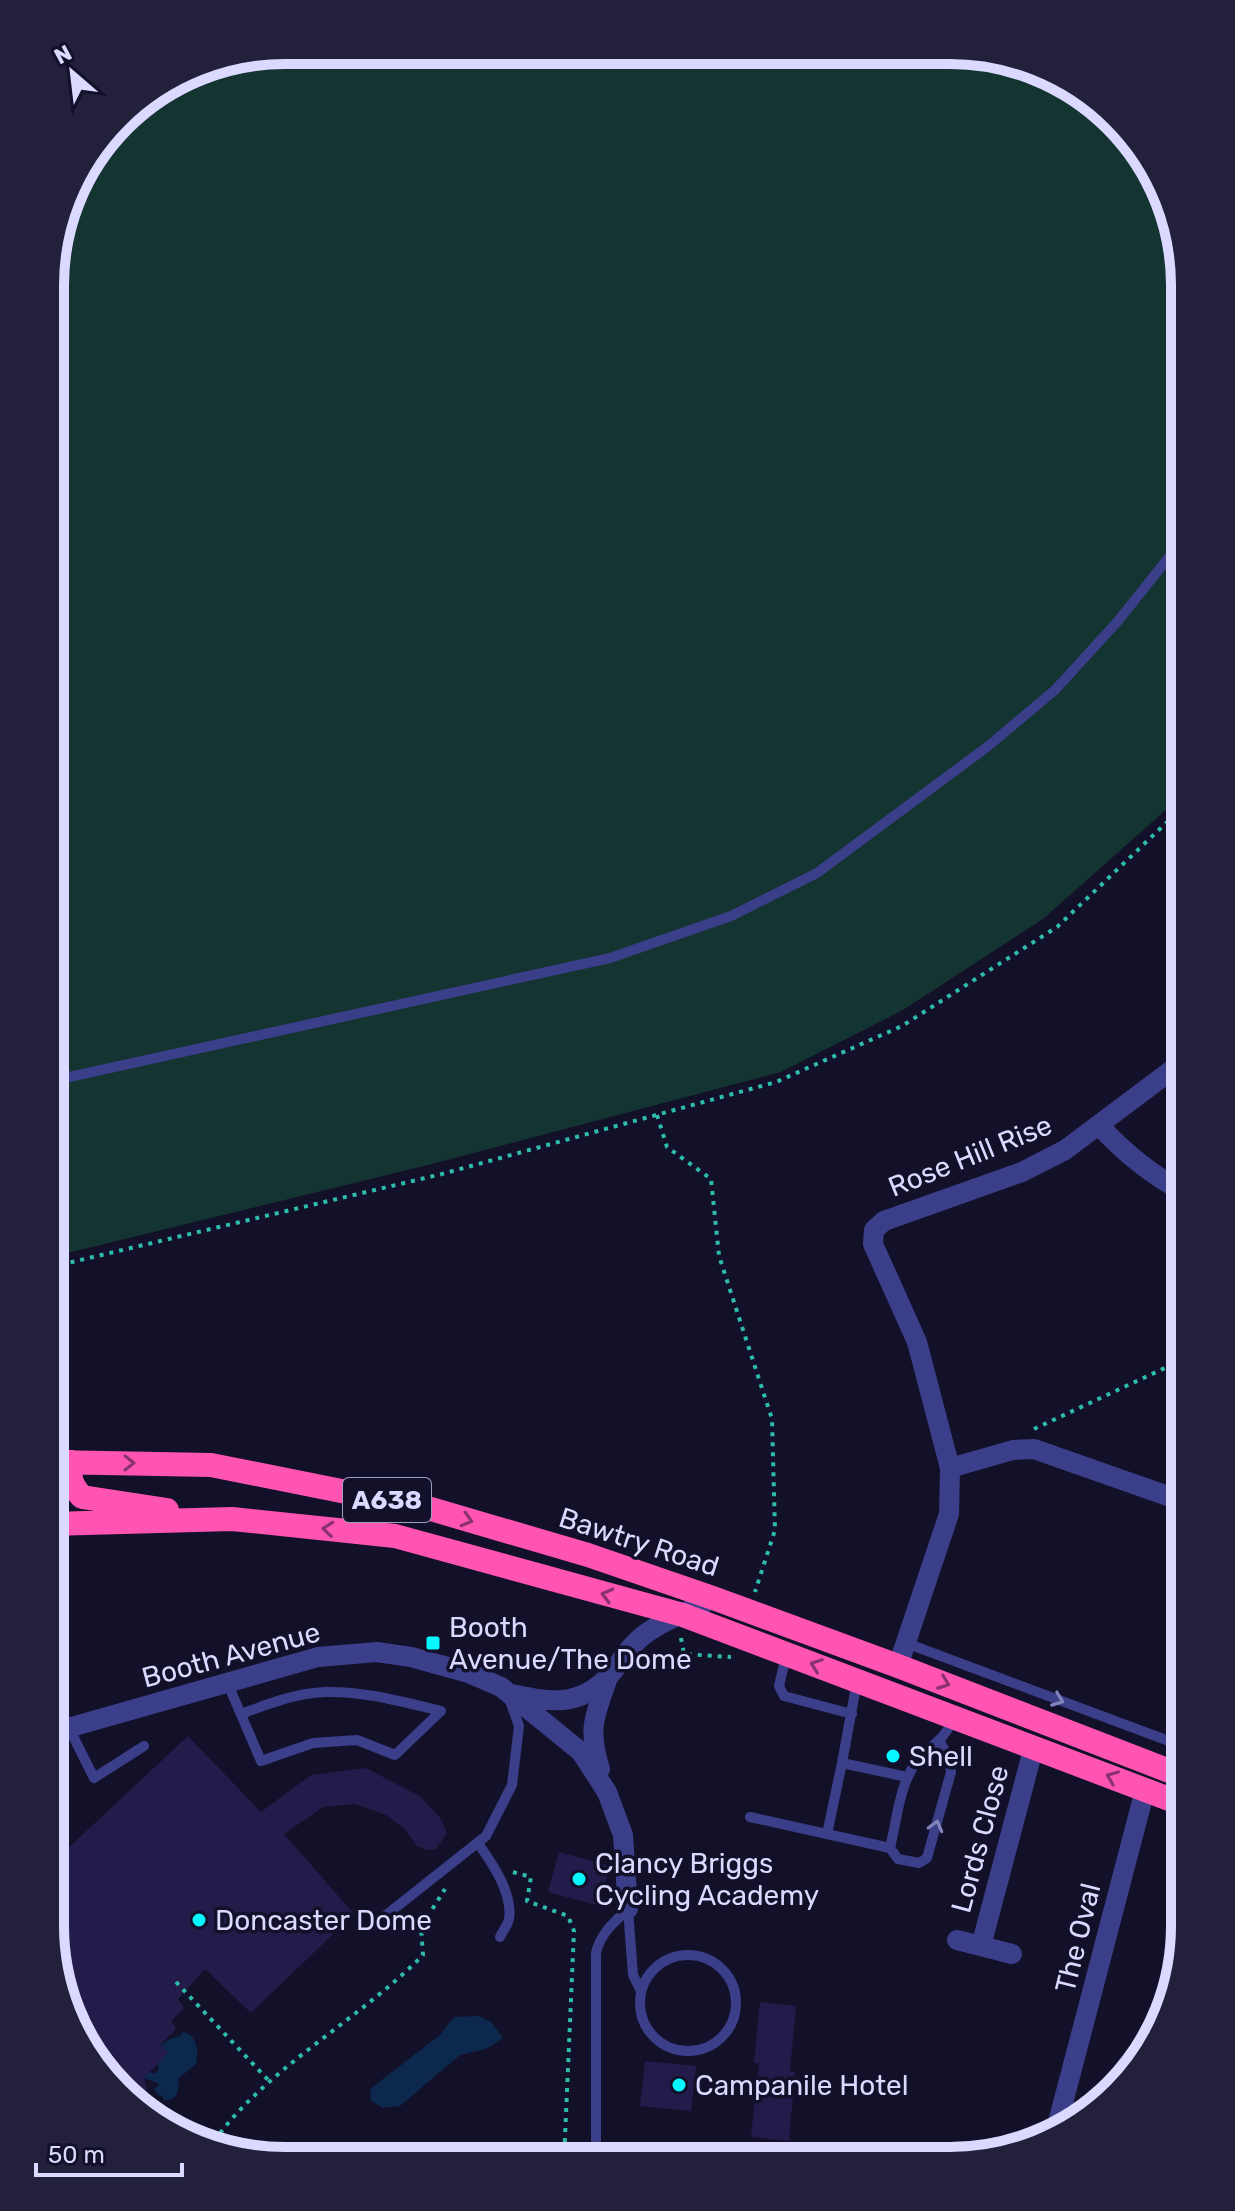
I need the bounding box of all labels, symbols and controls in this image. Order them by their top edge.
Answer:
north arrow [32,32,112,112]
text: N [50,39,76,70]
street label: Rose Hill Rise [883,1108,1057,1204]
one-way arrow [123,1454,136,1471]
road number: A638 [343,1478,431,1522]
street label: Bawtry Road [555,1501,723,1583]
one-way arrow [459,1510,473,1527]
one-way arrow [321,1520,334,1537]
one-way arrow [601,1587,615,1604]
place label: Booth Avenue/The Dome [449,1611,692,1676]
street label: Booth Avenue [138,1615,324,1695]
marker: Booth Avenue/The Dome [424,1634,442,1652]
one-way arrow [810,1658,824,1675]
one-way arrow [936,1673,950,1690]
one-way arrow [1050,1690,1064,1706]
place label: Shell [909,1740,973,1773]
marker: Shell [884,1747,902,1765]
street label: Lords Close [944,1762,1016,1916]
one-way arrow [1106,1771,1120,1787]
one-way arrow [927,1820,943,1834]
place label: Clancy Briggs Cycling Academy [595,1847,819,1912]
marker: Clancy Briggs Cycling Academy [570,1870,588,1888]
street label: The Oval [1049,1880,1107,1996]
place label: Doncaster Dome [215,1904,432,1937]
marker: Doncaster Dome [190,1911,208,1929]
place label: Campanile Hotel [695,2069,909,2102]
marker: Campanile Hotel [670,2076,688,2094]
scale bar [36,2127,182,2177]
text: 50 m [48,2141,105,2169]

